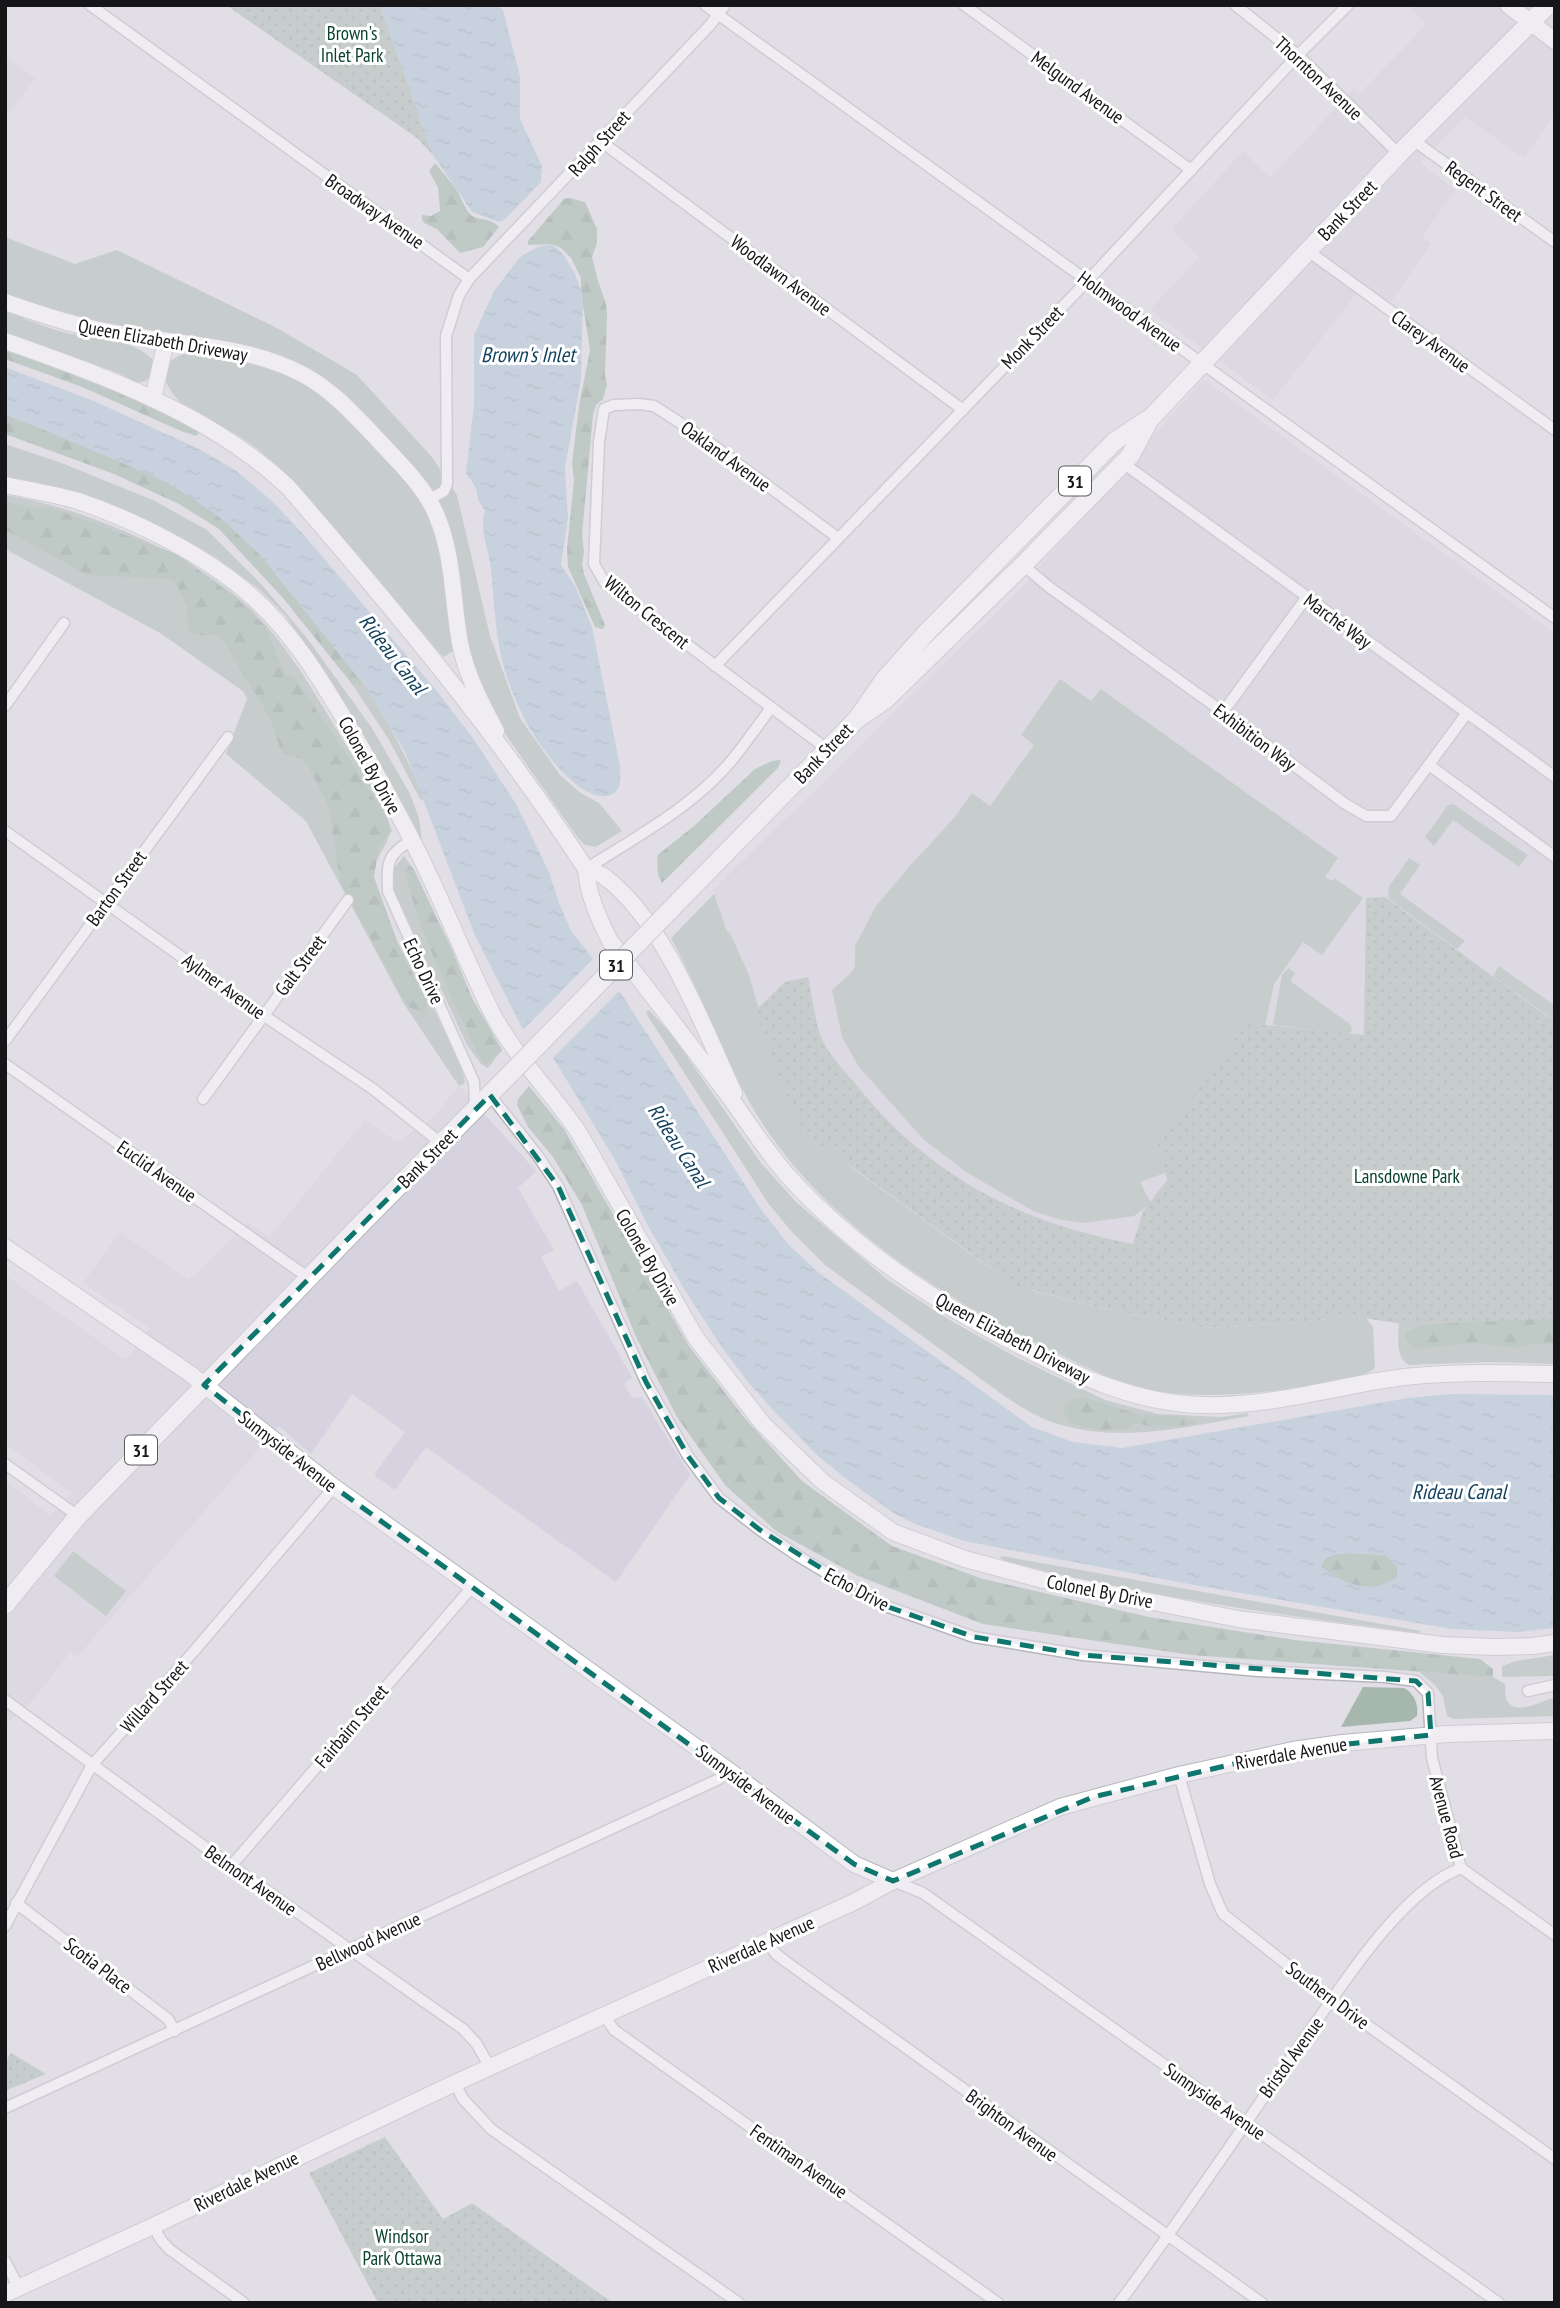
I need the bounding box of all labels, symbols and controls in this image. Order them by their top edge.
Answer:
park label: Brown's Inlet Park [321,21,384,67]
street label: Thornton Avenue [1270,31,1368,125]
street label: Melgund Avenue [1027,45,1129,129]
street label: Ralph Street [563,104,636,181]
street label: Regent Street [1441,155,1528,227]
street label: Broadway Avenue [321,168,429,254]
street label: Bank Street [1312,174,1382,245]
street label: Woodlawn Avenue [726,229,836,321]
street label: Holmwood Avenue [1073,265,1187,357]
street label: Monk Street [996,300,1069,374]
street label: Clarey Avenue [1387,304,1475,378]
street label: Queen Elizabeth Driveway [76,313,250,367]
water label: Brown's Inlet [481,341,577,368]
street label: Oakland Avenue [676,415,776,497]
road number: 31 [1059,466,1091,495]
street label: Wilton Crescent [600,570,695,654]
street label: Marché Way [1299,588,1377,654]
water label: Rideau Canal [353,608,434,701]
street label: Exhibition Way [1209,698,1302,776]
street label: Colonel By Drive [333,712,407,818]
street label: Bank Street [788,717,858,788]
street label: Barton Street [81,845,152,930]
street label: Galt Street [269,929,331,1000]
street label: Echo Drive [398,934,450,1008]
street label: Aylmer Avenue [178,948,270,1024]
road number: 31 [600,950,632,980]
water label: Rideau Canal [642,1098,717,1194]
street label: Bank Street [392,1122,463,1193]
street label: Euclid Avenue [113,1135,201,1207]
park label: Lansdowne Park [1354,1164,1461,1188]
street label: Colonel By Drive [611,1204,685,1310]
street label: Queen Elizabeth Driveway [932,1287,1095,1389]
street label: Sunnyside Avenue [234,1405,342,1497]
road number: 31 [125,1436,157,1464]
water label: Rideau Canal [1412,1478,1508,1505]
street label: Echo Drive [820,1562,894,1616]
street label: Colonel By Drive [1045,1569,1155,1613]
street label: Willard Street [115,1654,194,1738]
street label: Fairbairn Street [309,1679,393,1773]
street label: Riverdale Avenue [1233,1731,1349,1775]
street label: Sunnyside Avenue [692,1739,801,1829]
street label: Avenue Road [1424,1773,1470,1861]
street label: Belmont Avenue [200,1840,302,1921]
street label: Bellwood Avenue [312,1906,424,1976]
street label: Riverdale Avenue [704,1910,818,1978]
street label: Scotia Place [59,1932,137,1998]
street label: Southern Drive [1282,1956,1375,2034]
street label: Bristol Avenue [1254,2012,1328,2102]
street label: Sunnyside Avenue [1160,2057,1270,2145]
street label: Brighton Avenue [961,2084,1063,2167]
street label: Fentiman Avenue [746,2119,852,2203]
street label: Riverdale Avenue [190,2145,302,2217]
park label: Windsor Park Ottawa [362,2224,442,2270]

